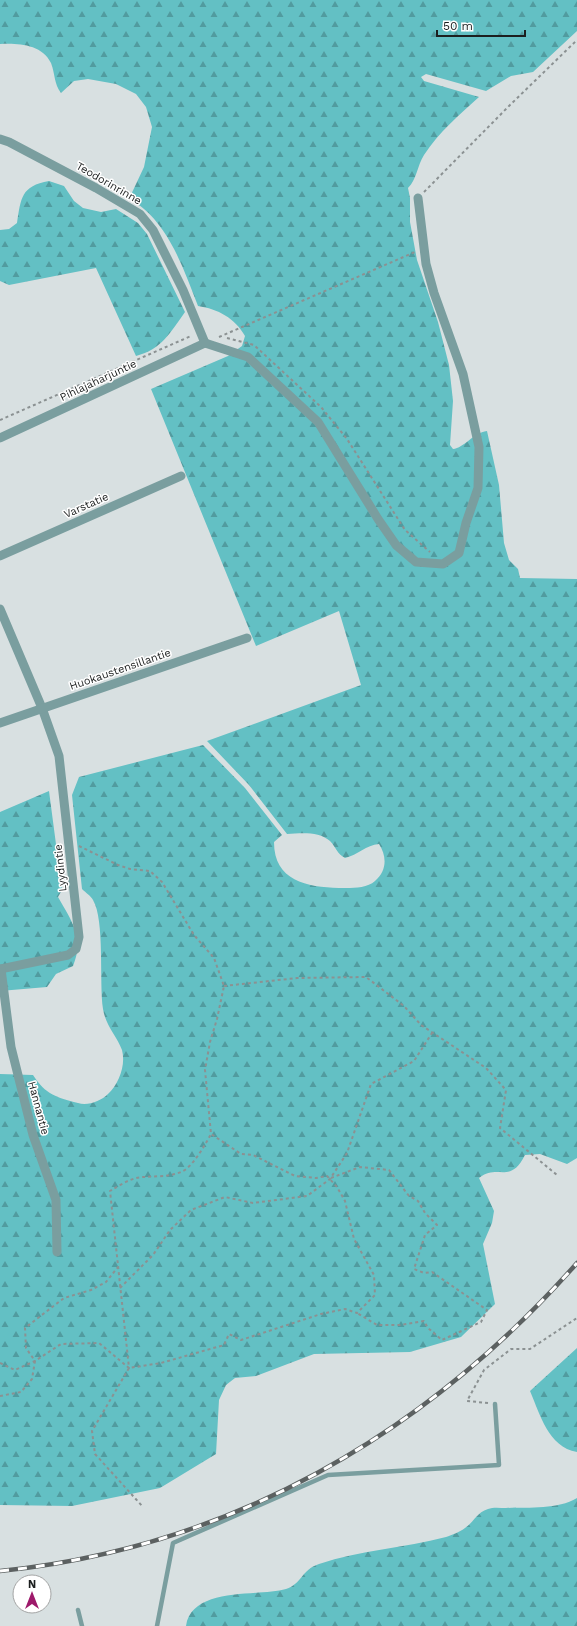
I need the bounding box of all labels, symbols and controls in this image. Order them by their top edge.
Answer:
scale bar [437,12,525,38]
text: 50 m [443,19,473,33]
street label: Teodorinrinne [74,159,144,207]
street label: Pihlajaharjuntie [58,357,139,404]
street label: Varstatie [62,490,110,521]
street label: Huokaustensillantie [68,646,173,693]
street label: Lyydintie [52,844,69,892]
street label: Hannantie [25,1080,52,1136]
north arrow [12,1574,52,1614]
text: N [28,1578,36,1591]

